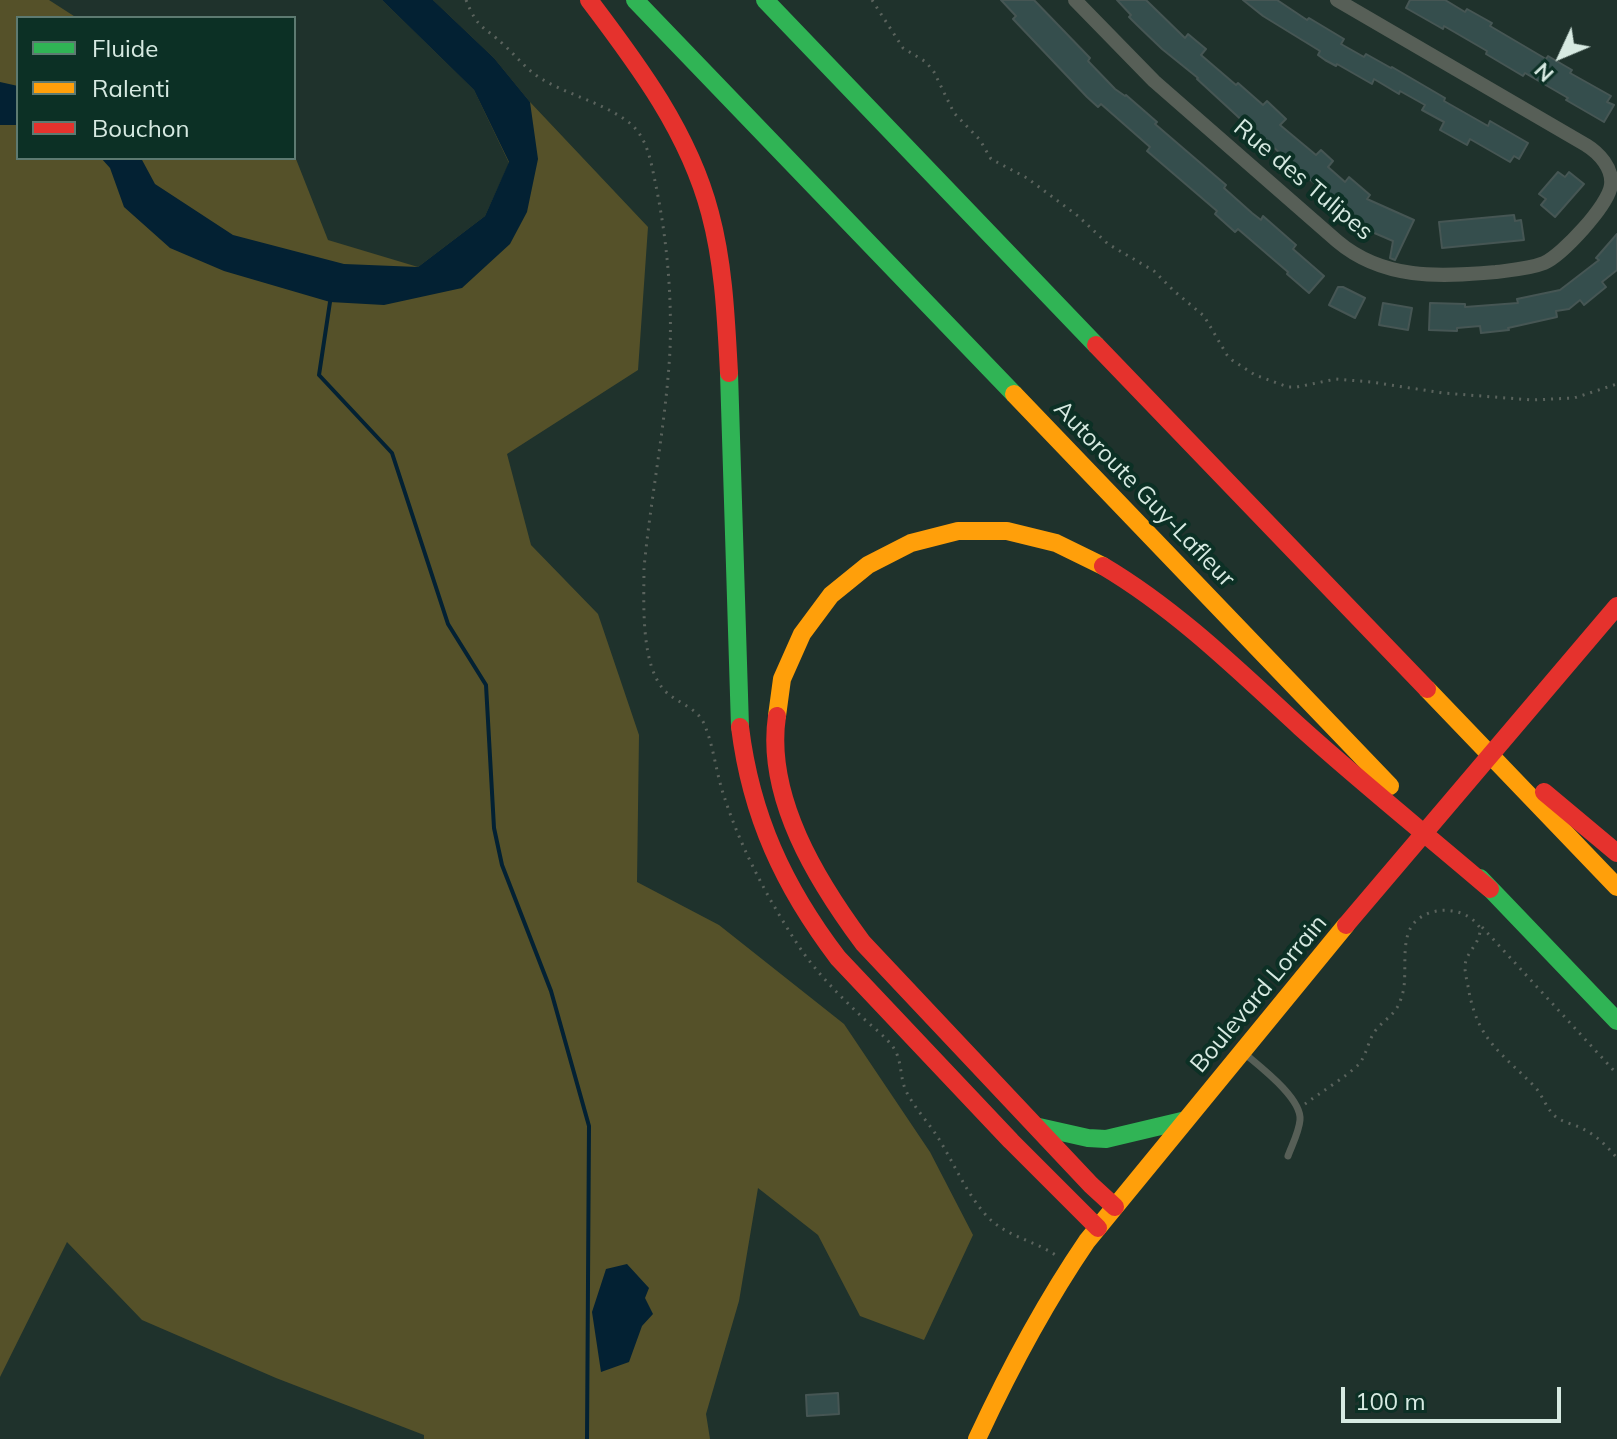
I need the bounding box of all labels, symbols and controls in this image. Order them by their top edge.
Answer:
legend [16,16,296,160]
north arrow [1521,16,1601,96]
text: Fluide [92,33,158,63]
text: N [1528,57,1560,88]
text: Ralenti [92,73,170,103]
text: Bouchon [92,113,190,143]
street label: Rue des Tulipes [1228,113,1378,247]
street label: Autoroute Guy-Lafleur [1047,395,1241,593]
street label: Boulevard Lorrain [1185,909,1333,1079]
scale bar [1345,1371,1565,1421]
text: 100 m [1355,1386,1426,1416]

